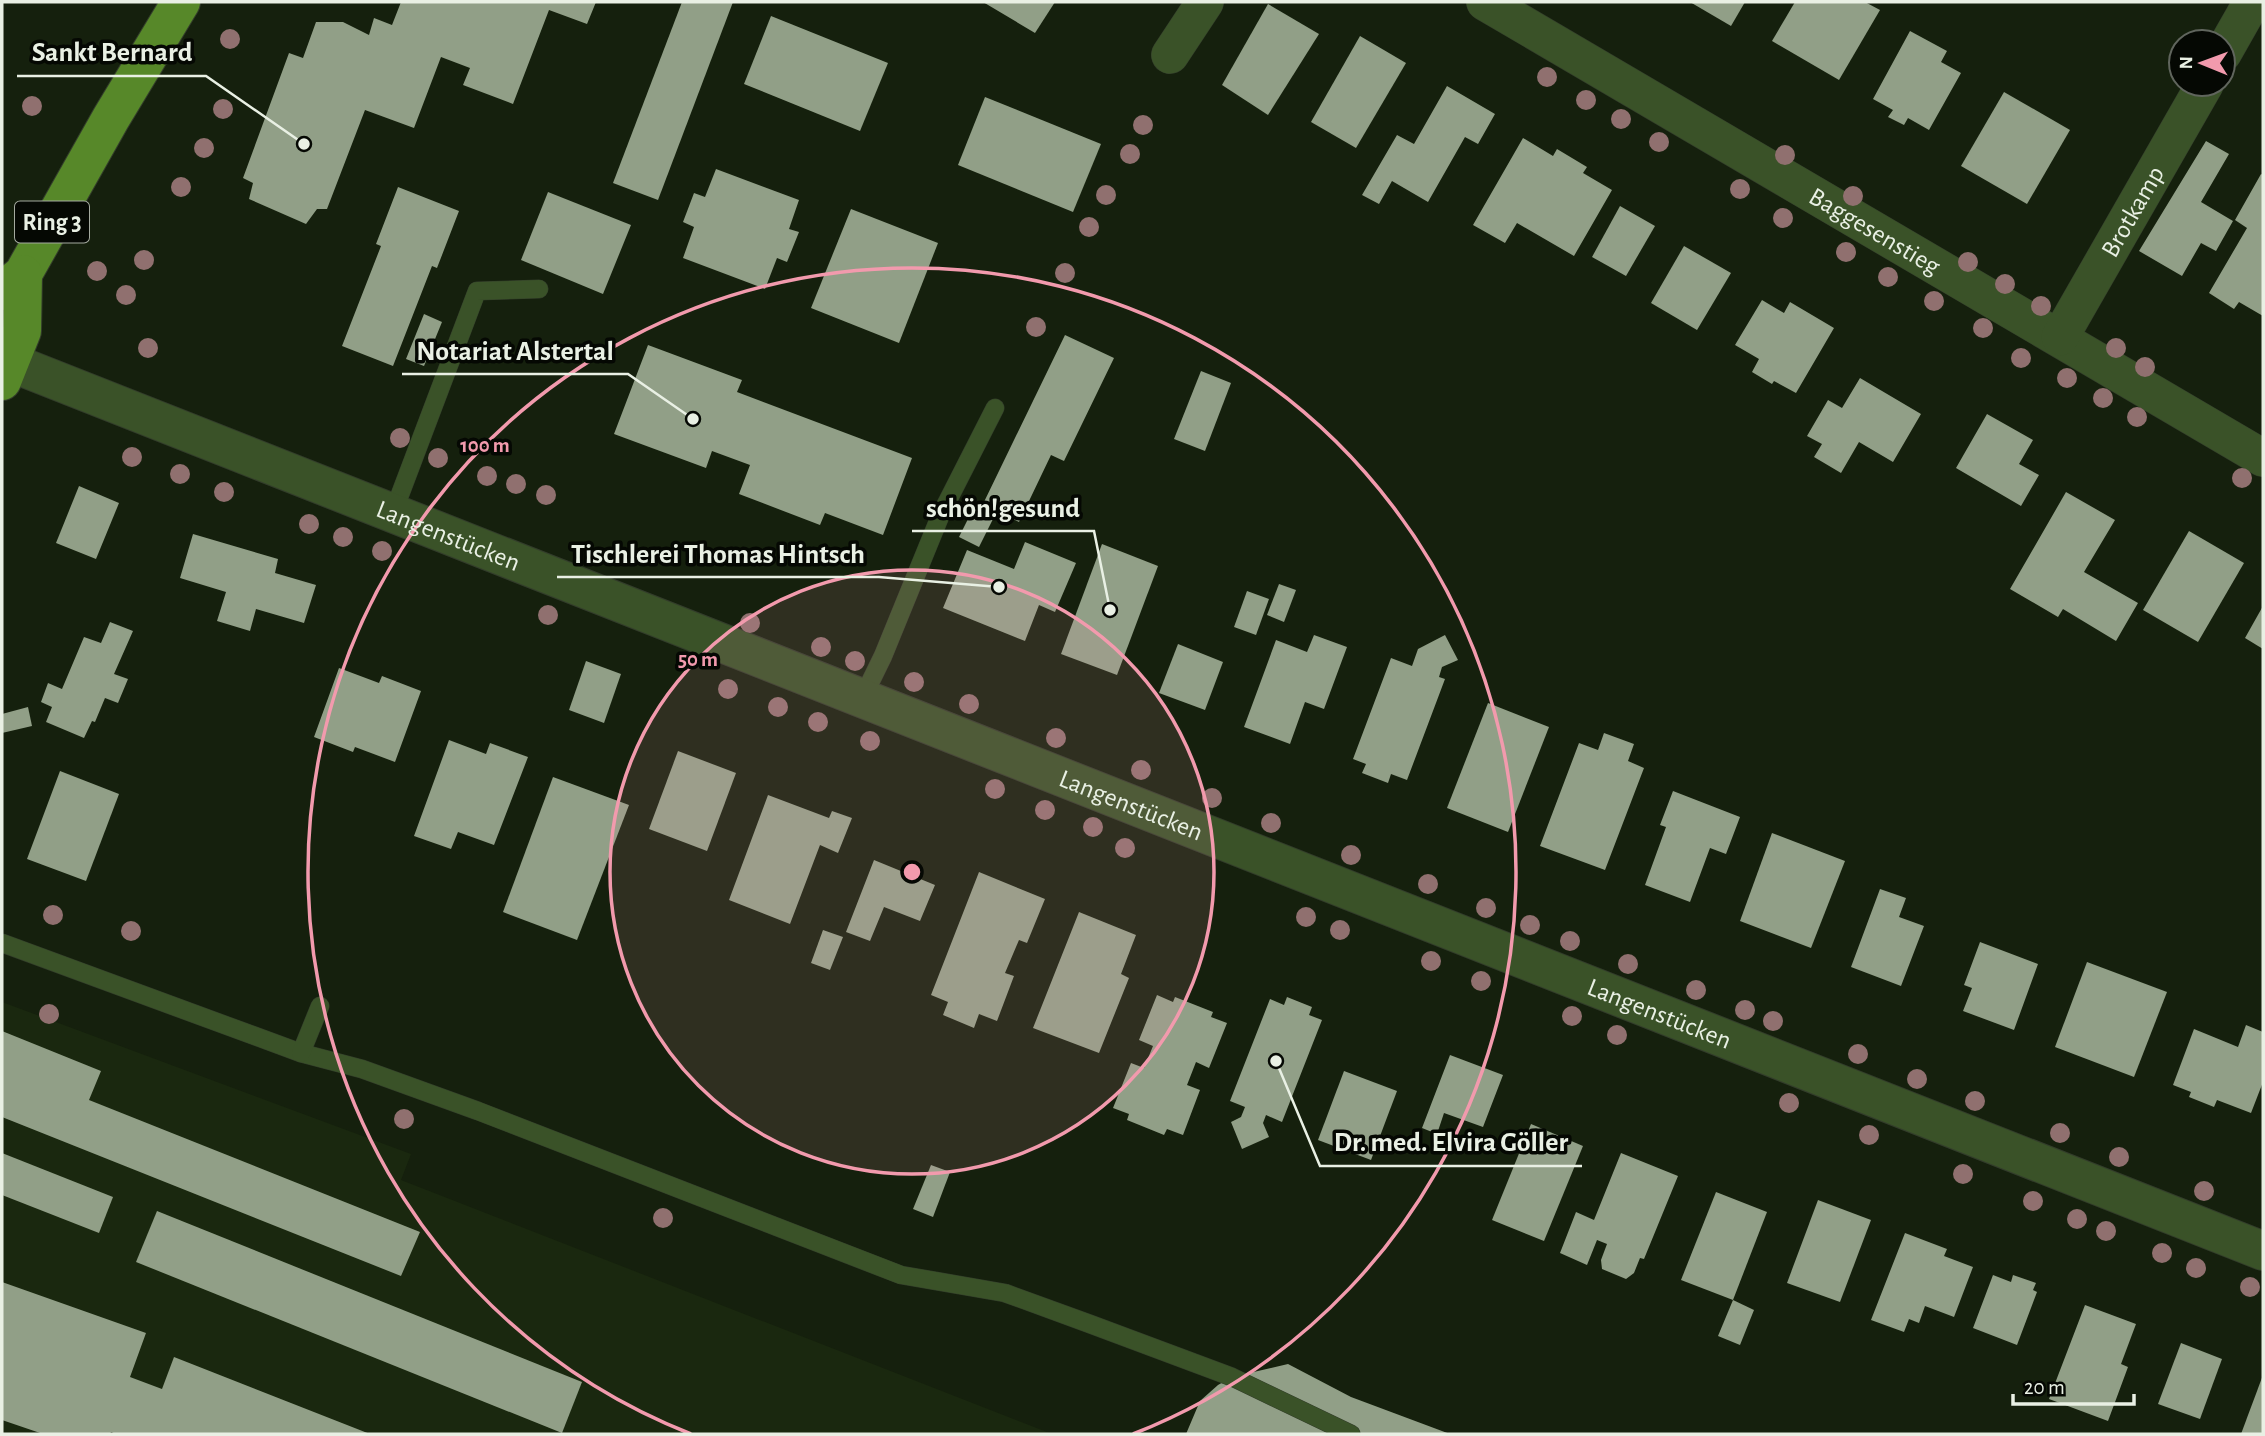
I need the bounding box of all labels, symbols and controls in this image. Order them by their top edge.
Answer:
callout: Sankt Bernard [17,27,206,76]
north arrow [2167,28,2237,98]
text: Sankt Bernard [32,39,193,67]
text: N [2177,56,2196,70]
street label: Brotkamp [2097,162,2169,262]
street label: Baggesenstieg [1804,183,1945,280]
road number: Ring 3 [15,202,89,243]
callout: Notariat Alstertal [402,325,628,374]
text: Notariat Alstertal [416,338,614,366]
text: 100 m [460,435,510,456]
callout: schön!gesund [912,482,1094,531]
text: schön!gesund [926,495,1080,523]
street label: Langenstücken [373,496,524,576]
callout: Tischlerei Thomas Hintsch [557,528,879,577]
text: Tischlerei Thomas Hintsch [571,541,865,569]
text: 50 m [678,649,718,670]
street label: Langenstücken [1055,765,1206,845]
centre of rings [900,860,924,884]
street label: Langenstücken [1584,974,1735,1054]
callout: Dr. med. Elvira Göller [1320,1117,1582,1166]
text: Dr. med. Elvira Göller [1334,1129,1568,1157]
scale bar [2013,1362,2134,1406]
text: 20 m [2024,1377,2065,1398]

